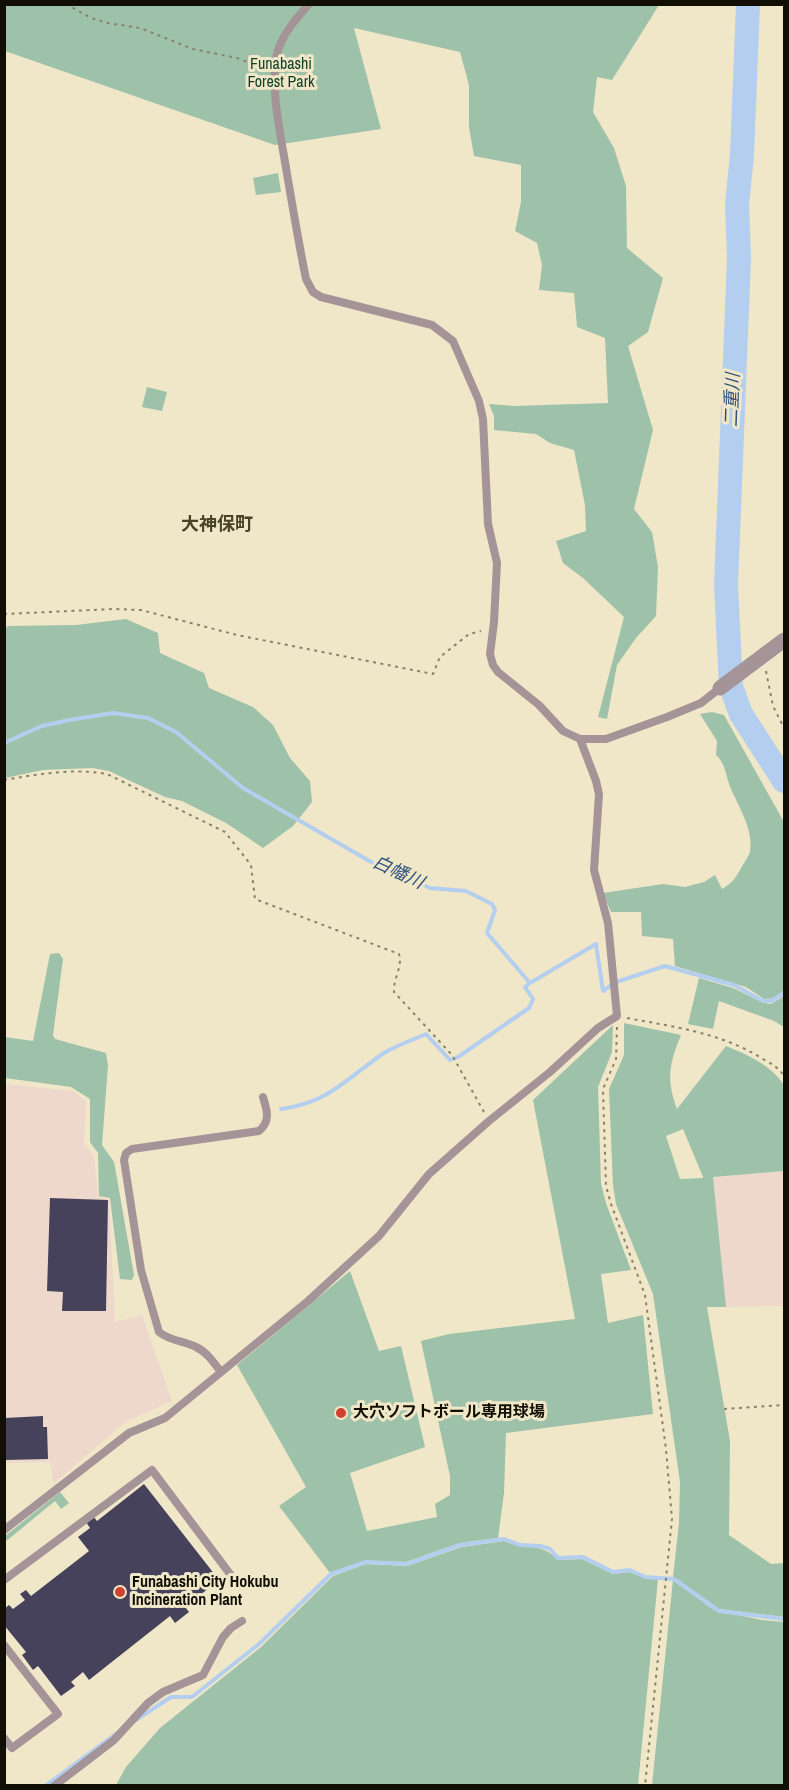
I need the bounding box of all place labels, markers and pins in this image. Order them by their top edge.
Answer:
place label: 大穴ソフトボール専用球場 [353,1403,545,1423]
marker: 大穴ソフトボール専用球場 [334,1406,348,1420]
place label: Funabashi City Hokubu Incineration Plant [132,1573,279,1611]
marker: Funabashi City Hokubu Incineration Plant [113,1585,127,1599]

